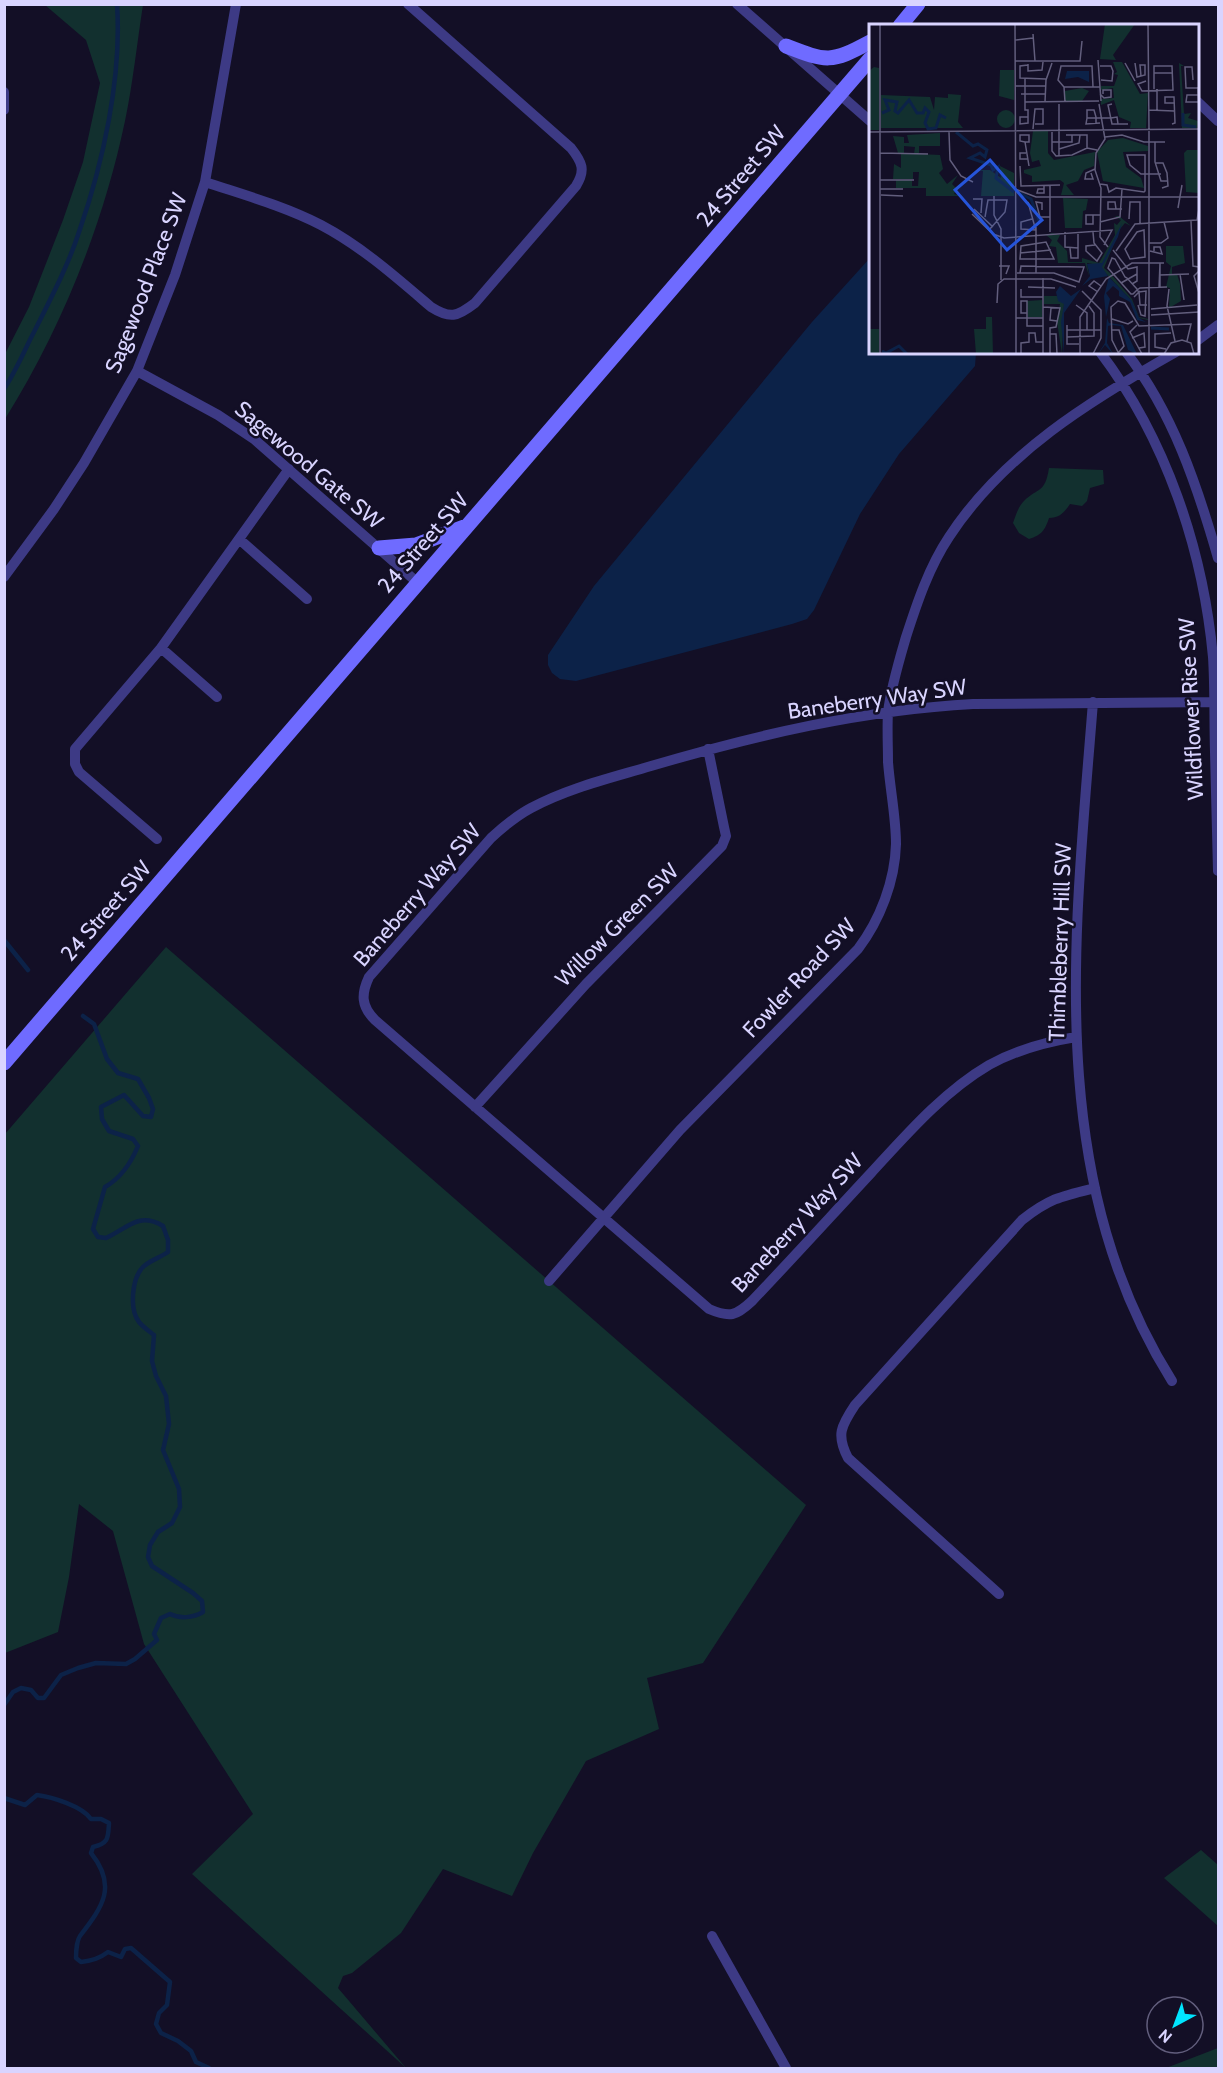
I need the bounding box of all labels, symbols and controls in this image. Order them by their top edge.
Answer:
inset map [869,24,1199,354]
street label: 24 Street SW [691,120,791,232]
street label: Sagewood Place SW [99,189,193,377]
street label: Sagewood Gate SW [229,395,389,535]
street label: 24 Street SW [372,487,474,599]
street label: Wildflower Rise SW [1173,617,1209,801]
street label: Baneberry Way SW [786,673,968,725]
street label: Baneberry Way SW [348,818,487,972]
street label: Thimbleberry Hill SW [1043,842,1077,1042]
street label: 24 Street SW [55,855,157,967]
street label: Willow Green SW [550,858,684,992]
street label: Fowler Road SW [737,913,861,1043]
street label: Baneberry Way SW [726,1148,869,1298]
north arrow [1145,1995,1205,2055]
text: N [1155,2025,1176,2047]

